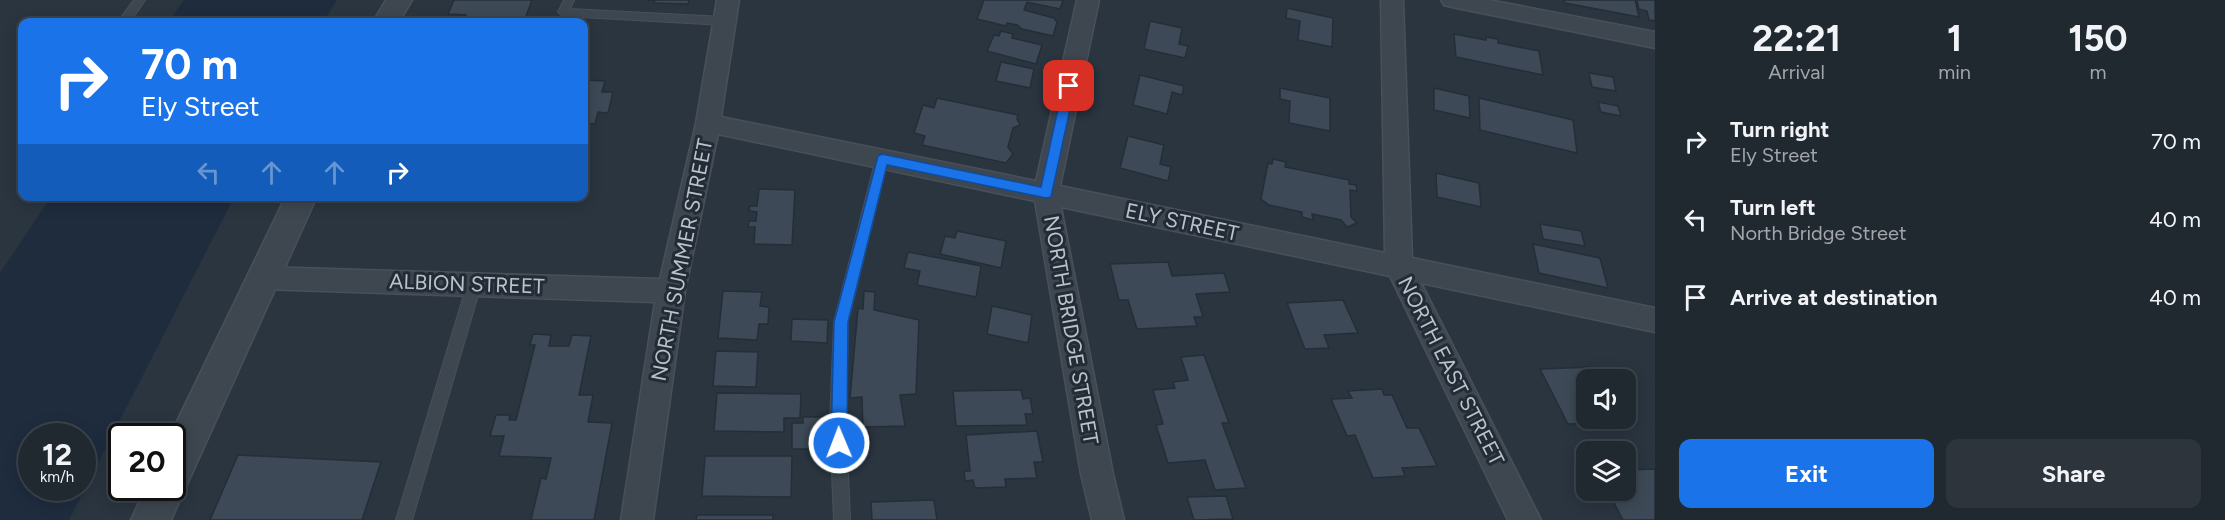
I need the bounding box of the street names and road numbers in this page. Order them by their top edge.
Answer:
street label: NORTH SUMMER STREET [646,136,717,383]
street label: ELY STREET [1123,197,1241,246]
street label: NORTH BRIDGE STREET [1039,214,1104,447]
street label: ALBION STREET [389,268,546,299]
street label: NORTH EAST STREET [1393,272,1510,470]

